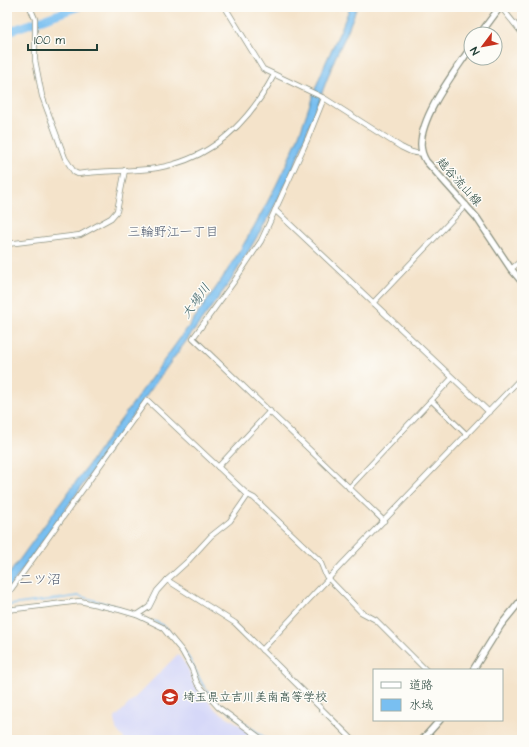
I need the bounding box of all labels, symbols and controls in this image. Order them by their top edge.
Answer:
scale bar [28,26,97,52]
north arrow [463,26,503,66]
text: 100 m [34,32,65,49]
text: N [467,44,483,58]
street label: 越谷流山線 [433,154,485,210]
district label: 三輪野江一丁目 [127,223,219,241]
water label: 大場川 [177,280,215,322]
district label: 二ツ沼 [19,570,61,590]
legend [373,669,503,721]
text: 道路 [409,677,433,694]
school or university icon: 埼玉県立吉川美南高等学校 [160,687,180,707]
place label: 埼玉県立吉川美南高等学校 [183,689,327,706]
text: 水域 [409,697,433,714]

